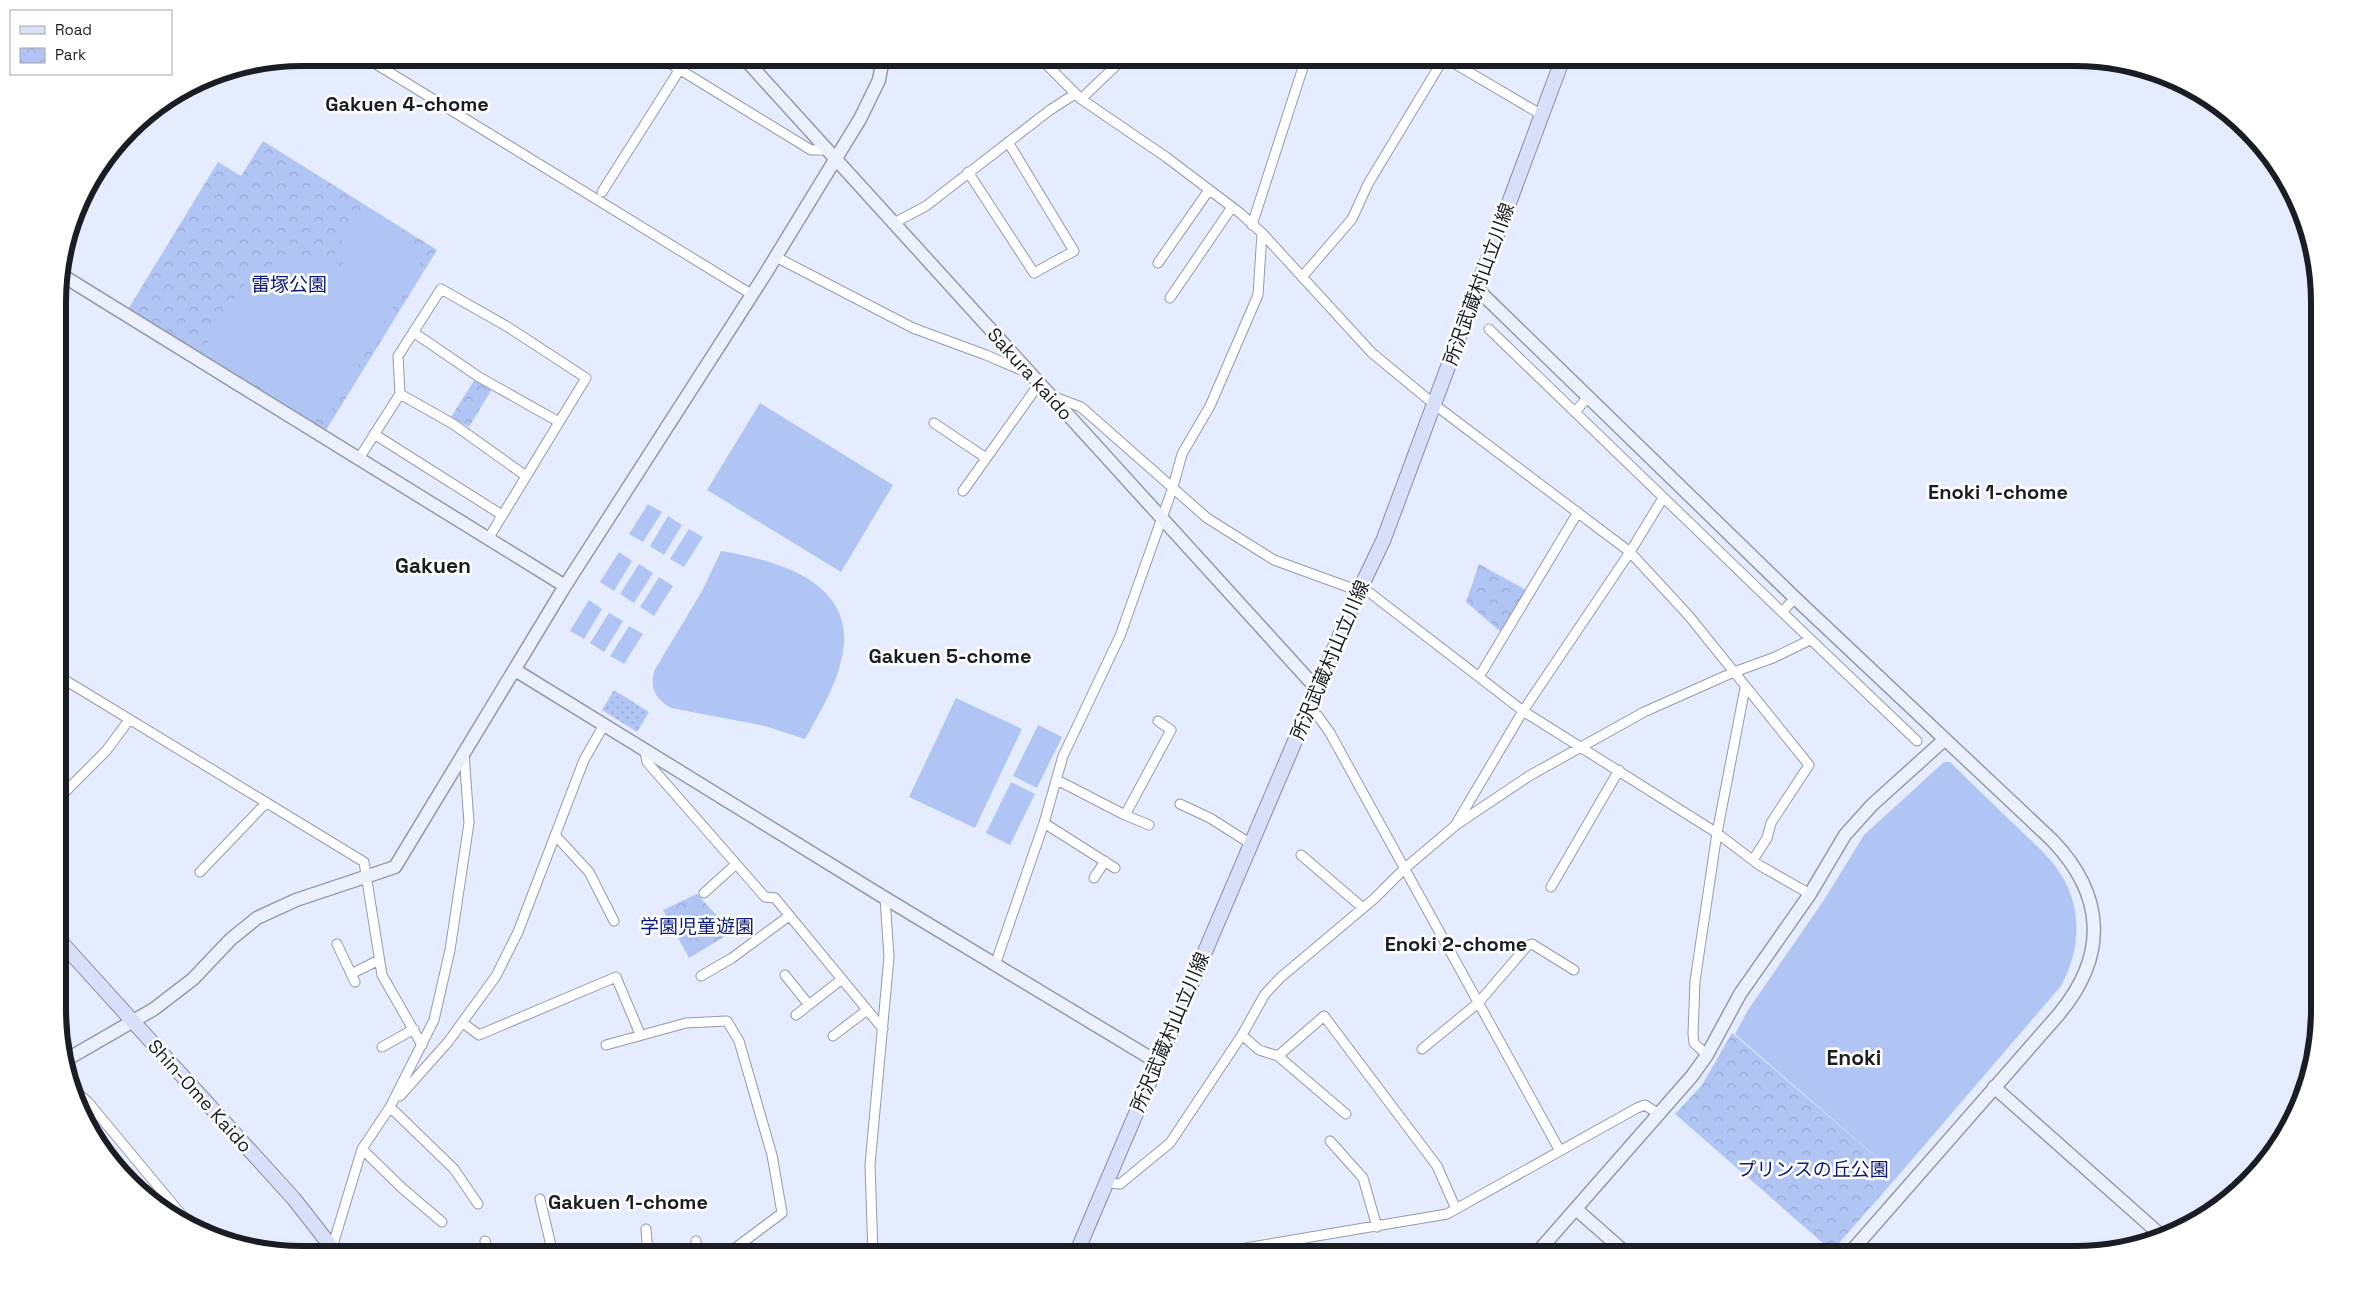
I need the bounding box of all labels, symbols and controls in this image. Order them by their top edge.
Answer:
legend [10,10,172,75]
text: Road [55,20,92,39]
text: Park [55,45,86,64]
district label: Gakuen 4-chome [325,91,489,117]
street label: 所沢武蔵村山立川線 [1438,199,1520,369]
park label: 雷塚公園 [251,272,327,297]
street label: Sakura kaido [982,322,1078,426]
district label: Enoki 1-chome [1928,479,2068,505]
district label: Gakuen [395,552,471,579]
street label: 所沢武蔵村山立川線 [1285,576,1375,744]
district label: Gakuen 5-chome [869,643,1031,669]
park label: 学園児童遊園 [640,914,754,939]
district label: Enoki 2-chome [1385,931,1527,957]
street label: 所沢武蔵村山立川線 [1125,948,1215,1116]
street label: Shin-Ome Kaido [142,1034,258,1158]
district label: Enoki [1827,1044,1881,1071]
park label: プリンスの丘公園 [1737,1157,1889,1182]
district label: Gakuen 1-chome [548,1189,708,1215]

